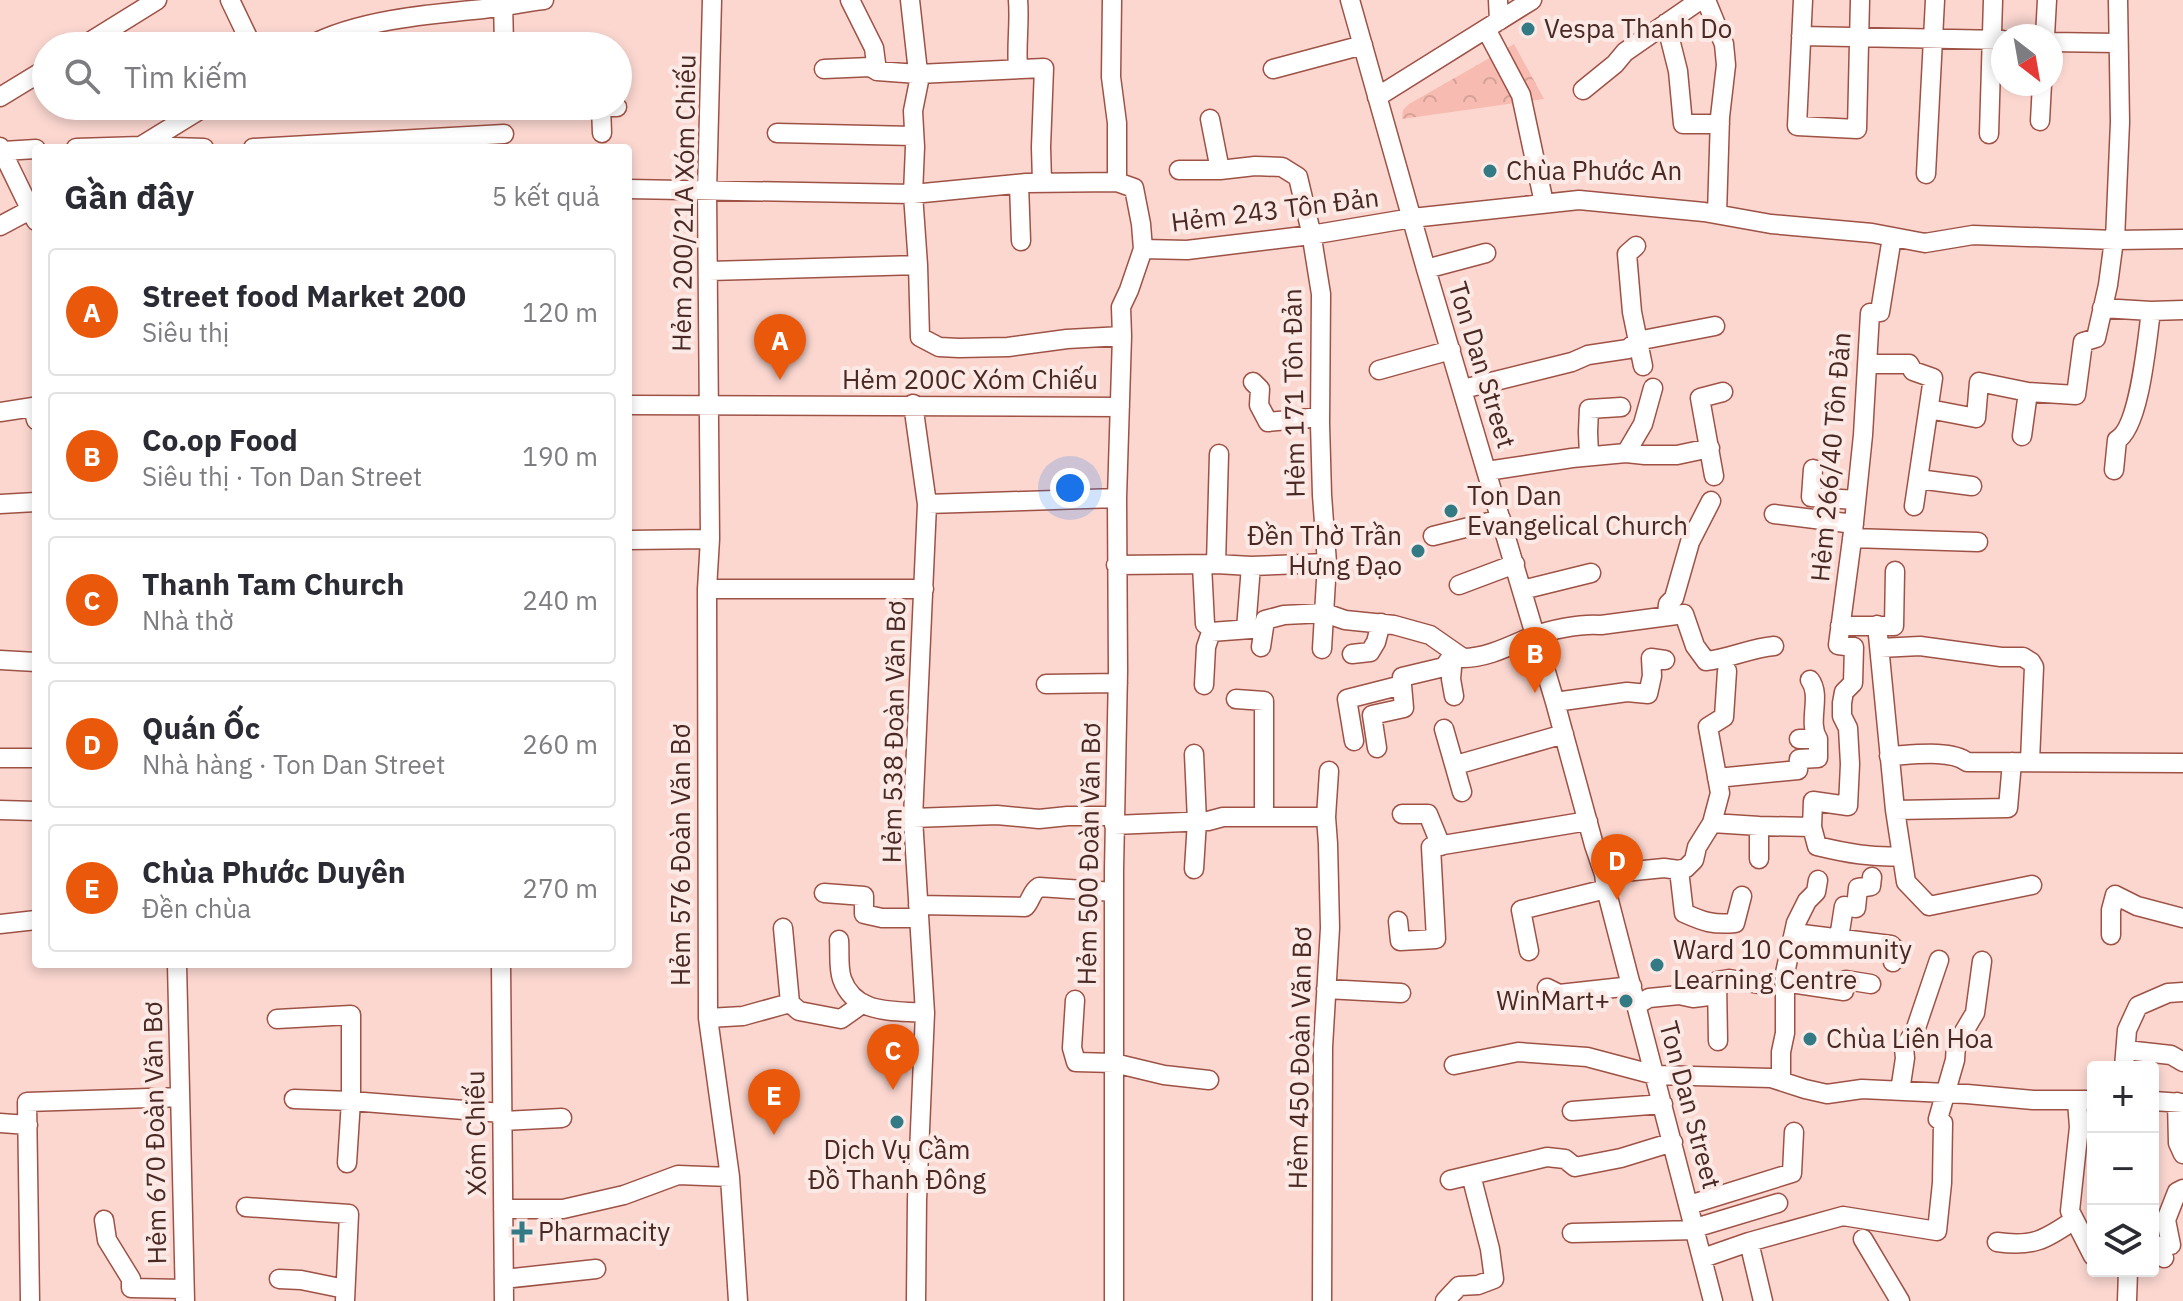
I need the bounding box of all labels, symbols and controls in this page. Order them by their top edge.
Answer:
place label: Vespa Thanh Do [1544,11,1732,45]
marker: Vespa Thanh Do [1519,20,1537,38]
north arrow [1991,24,2063,96]
search box [32,32,632,120]
icon: search [60,54,104,98]
street label: Hẻm 200/21A Xóm Chiếu [663,54,703,352]
text: Tìm kiếm [124,57,248,96]
place label: Chùa Phước An [1506,153,1682,187]
marker: Chùa Phước An [1481,162,1499,180]
text: Gần đây [64,174,194,218]
text: 5 kết quả [492,179,600,213]
street label: Hẻm 243 Tôn Đản [1169,179,1381,239]
text: Street food Market 200 [142,276,466,315]
street label: Ton Dan Street [1442,277,1524,452]
street label: Hẻm 171 Tôn Đản [1274,288,1312,498]
text: A [83,295,101,329]
text: 120 m [522,295,598,329]
pin: A [754,314,806,380]
text: Siêu thị [142,315,229,349]
street label: Hẻm 266/40 Tôn Đản [1802,331,1858,583]
street label: Hẻm 200C Xóm Chiếu [842,362,1098,396]
text: Co.op Food [142,420,298,459]
text: B [83,439,101,473]
text: 190 m [522,439,598,473]
text: Siêu thị · Ton Dan Street [142,459,422,493]
your location [1050,468,1090,508]
place label: Ton Dan Evangelical Church [1467,478,1688,542]
marker: Ton Dan Evangelical Church [1442,502,1460,520]
place label: Đền Thờ Trần Hưng Đạo [1247,518,1402,582]
marker: Đền Thờ Trần Hưng Đạo [1409,542,1427,560]
text: Thanh Tam Church [142,564,404,603]
text: C [84,583,100,617]
text: 240 m [522,583,598,617]
street label: Hẻm 538 Đoàn Văn Bơ [874,600,912,864]
text: Nhà thờ [142,603,234,637]
pin: B [1509,627,1561,693]
text: Quán Ốc [142,708,260,747]
street label: Hẻm 500 Đoàn Văn Bơ [1069,722,1107,986]
street label: Hẻm 576 Đoàn Văn Bơ [663,724,697,986]
text: D [83,727,101,761]
text: 260 m [522,727,598,761]
text: Nhà hàng · Ton Dan Street [142,747,445,781]
pin: D [1591,834,1643,900]
text: Chùa Phước Duyên [142,852,406,891]
text: E [84,871,100,905]
text: 270 m [522,871,598,905]
text: Đền chùa [142,891,251,925]
street label: Hẻm 450 Đoàn Văn Bơ [1280,926,1318,1190]
place label: Ward 10 Community Learning Centre [1673,932,1912,996]
marker: Ward 10 Community Learning Centre [1648,956,1666,974]
place label: WinMart+ [1496,983,1610,1017]
marker: WinMart+ [1617,992,1635,1010]
street label: Hẻm 670 Đoàn Văn Bơ [135,1001,173,1265]
street label: Ton Dan Street [1652,1017,1730,1192]
place label: Chùa Liên Hoa [1826,1021,1993,1055]
pin: C [867,1024,919,1090]
marker: Chùa Liên Hoa [1801,1030,1819,1048]
map controls [2087,1061,2159,1277]
button: + [2087,1061,2159,1133]
pin: E [748,1069,800,1135]
street label: Xóm Chiếu [457,1070,493,1196]
marker: Dịch Vụ Cầm Đồ Thanh Đông [888,1113,906,1131]
place label: Dịch Vụ Cầm Đồ Thanh Đông [808,1132,986,1196]
button: − [2087,1133,2159,1205]
button: layers [2087,1205,2159,1277]
place label: Pharmacity [538,1214,670,1248]
marker: Pharmacity [513,1223,531,1241]

